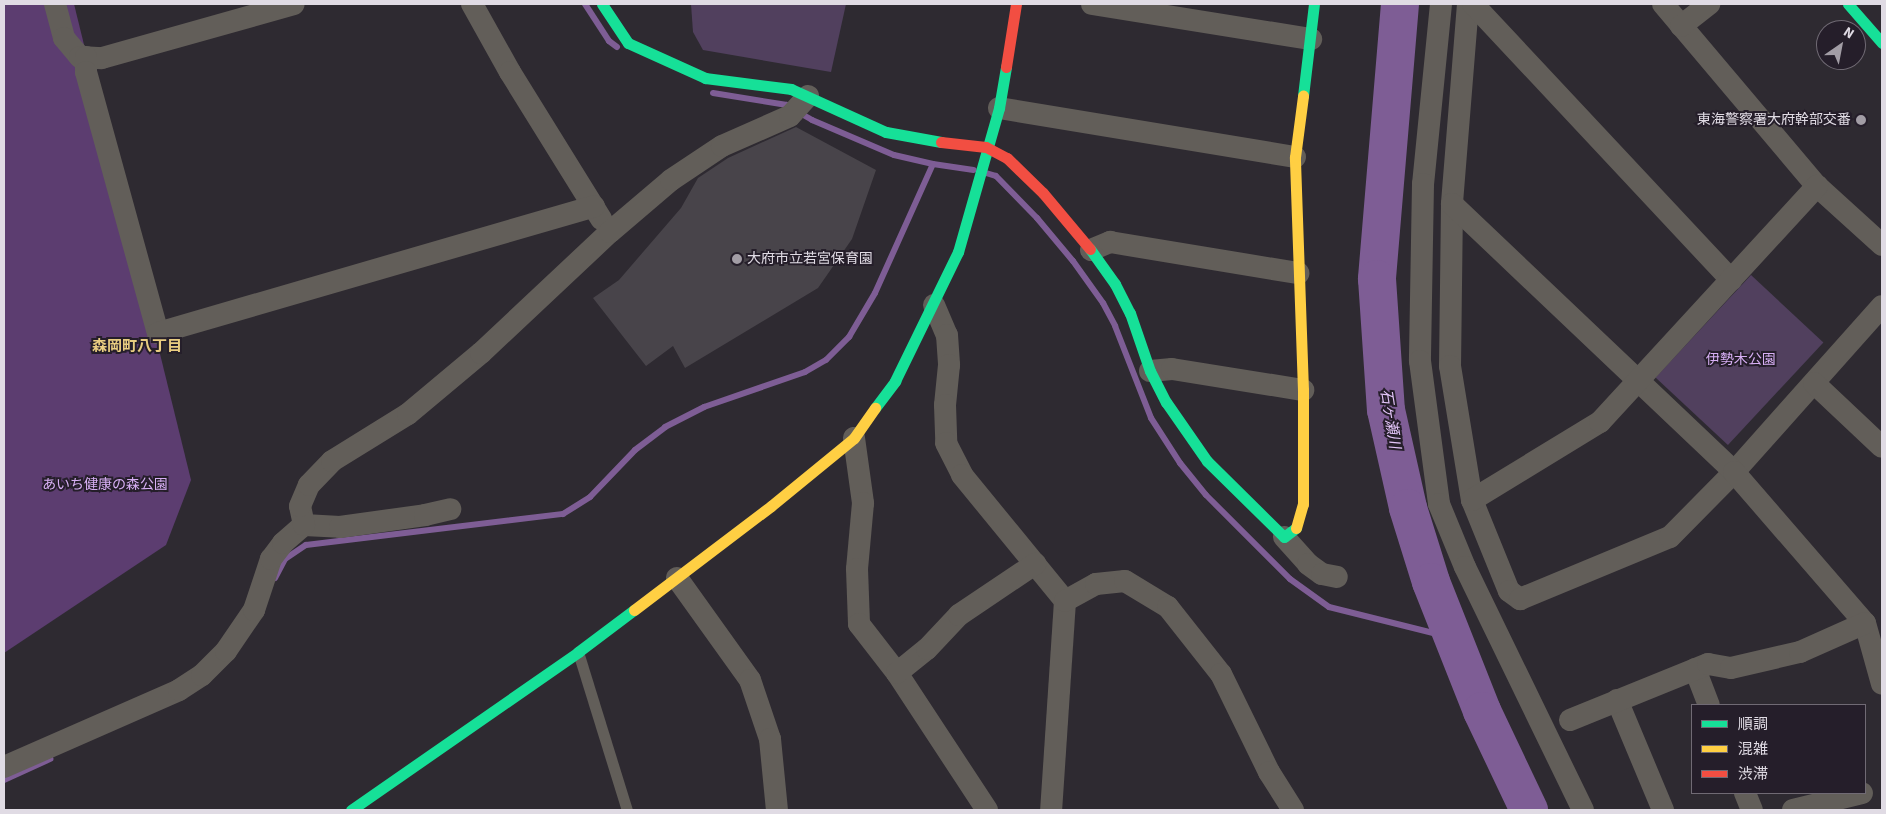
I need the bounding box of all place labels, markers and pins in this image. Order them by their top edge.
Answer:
place label: 東海警察署大府幹部交番 [1697,112,1851,128]
marker: 東海警察署大府幹部交番 [1855,114,1867,126]
place label: 大府市立若宮保育園 [747,251,873,267]
marker: 大府市立若宮保育園 [731,253,743,265]

